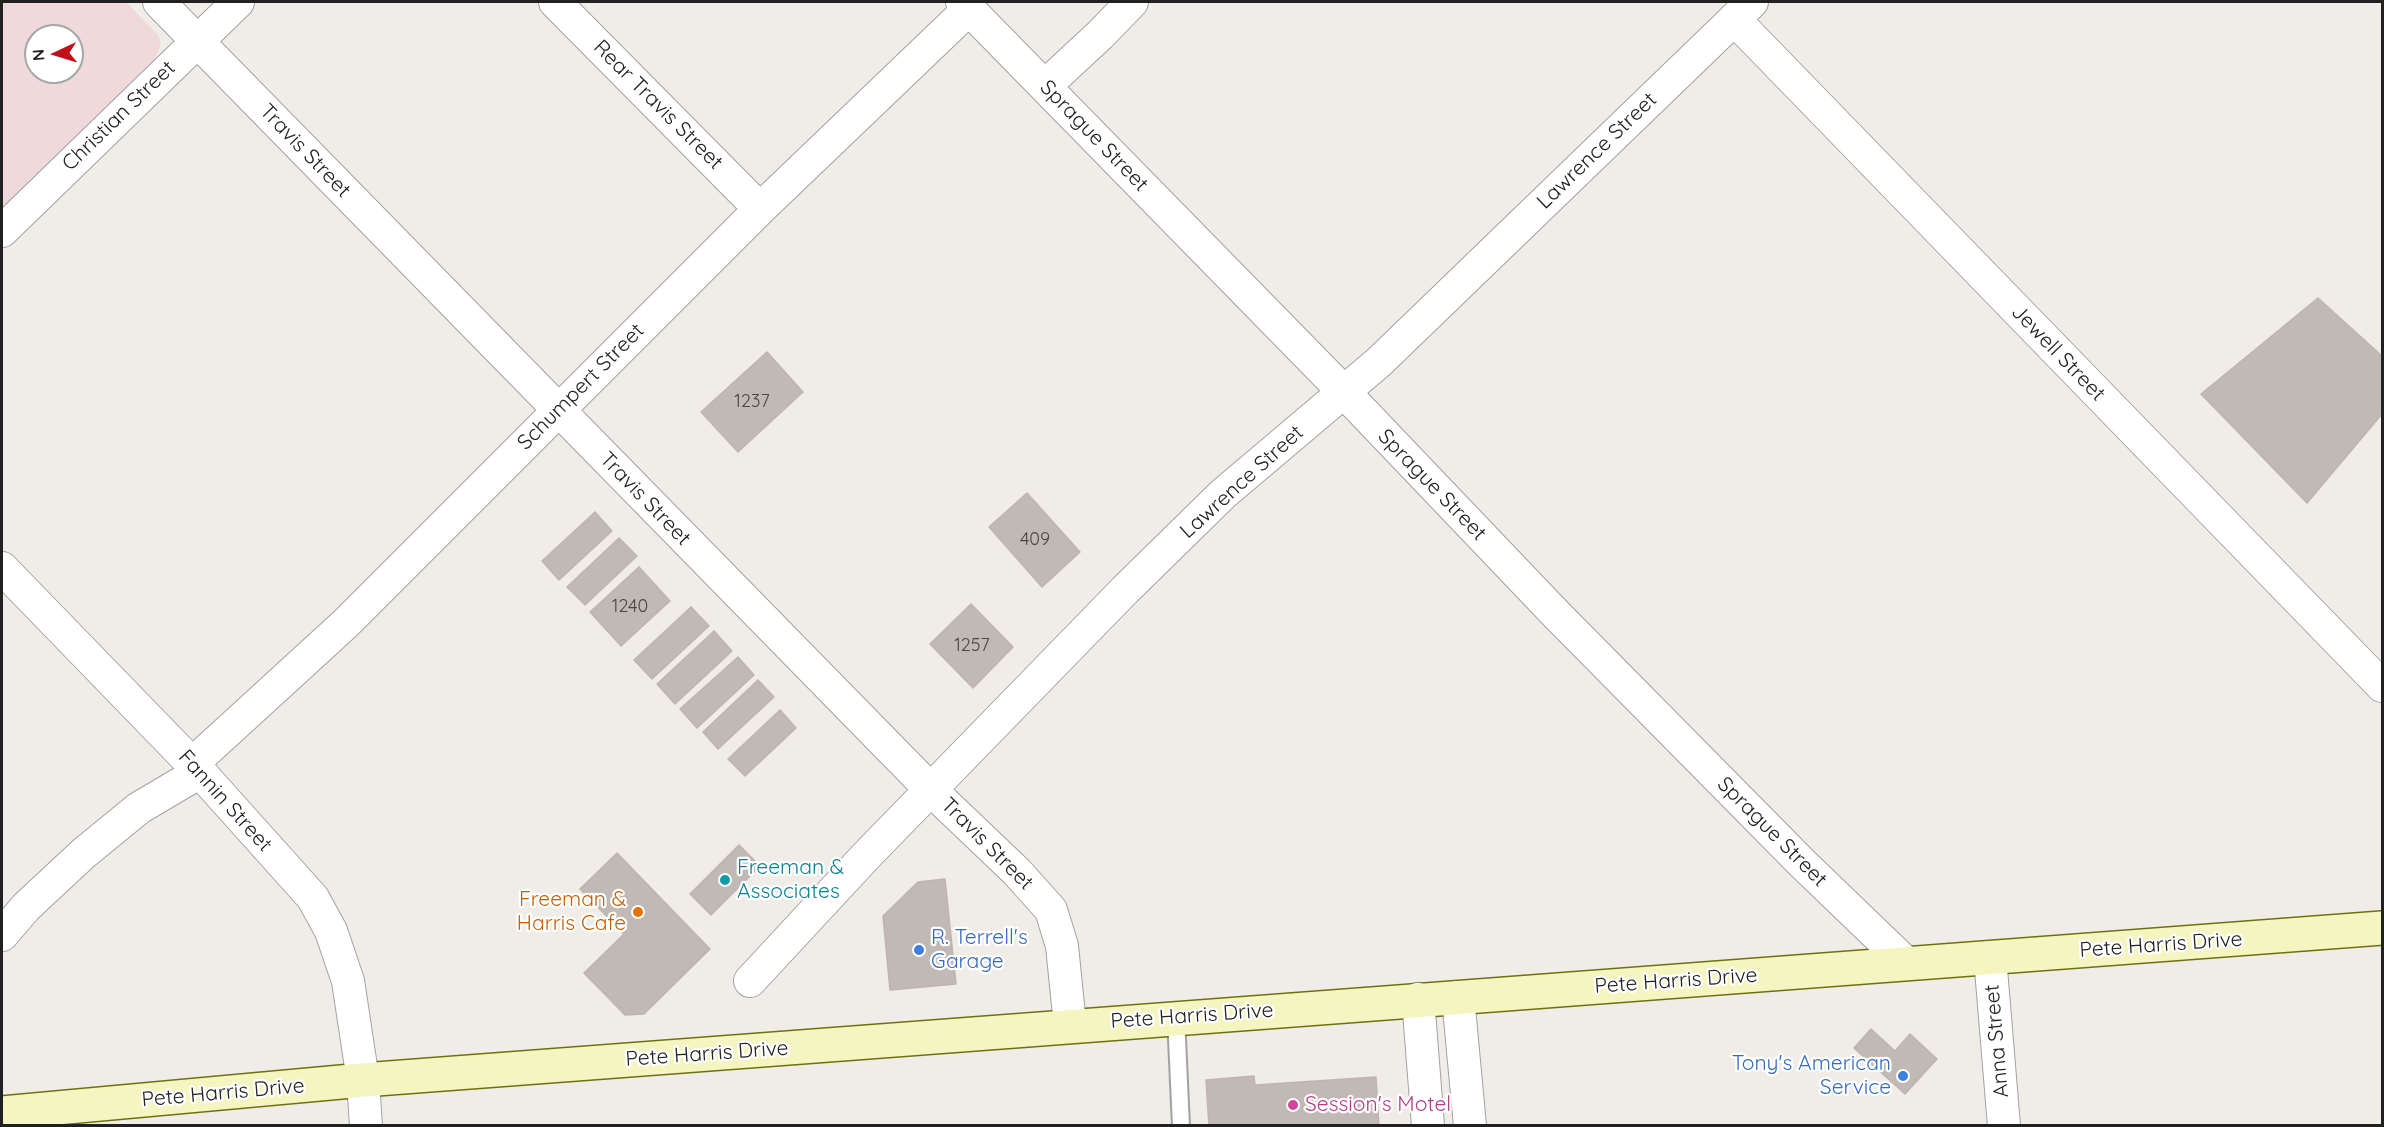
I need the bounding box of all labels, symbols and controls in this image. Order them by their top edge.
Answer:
north arrow [24,24,84,84]
street label: Rear Travis Street [588,35,728,175]
text: N [28,49,48,62]
street label: Christian Street [57,56,181,176]
street label: Sprague Street [1035,75,1153,197]
street label: Lawrence Street [1532,87,1662,215]
street label: Travis Street [254,99,356,203]
street label: Jewell Street [2006,300,2110,406]
street label: Schumpert Street [512,318,650,456]
house number: 1237 [734,391,770,413]
street label: Lawrence Street [1175,420,1309,544]
street label: Sprague Street [1373,424,1491,546]
street label: Travis Street [594,447,696,551]
house number: 409 [1020,529,1050,551]
house number: 1240 [612,596,648,618]
house number: 1257 [954,635,990,657]
street label: Fannin Street [173,745,277,857]
street label: Sprague Street [1712,772,1832,892]
street label: Travis Street [936,793,1038,895]
place label: Freeman & Associates [737,855,844,905]
marker: Freeman & Associates [718,873,732,887]
place label: Freeman & Harris Cafe [517,887,626,937]
marker: Freeman & Harris Cafe [631,905,645,919]
place label: R. Terrell's Garage [931,925,1028,975]
street label: Pete Harris Drive [2079,927,2243,963]
marker: R. Terrell's Garage [912,943,926,957]
street label: Pete Harris Drive [1594,963,1758,999]
street label: Anna Street [1979,983,2015,1099]
street label: Pete Harris Drive [1110,998,1274,1034]
street label: Pete Harris Drive [625,1036,789,1072]
place label: Tony's American Service [1732,1051,1891,1101]
marker: Tony's American Service [1896,1069,1910,1083]
street label: Pete Harris Drive [141,1073,305,1113]
place label: Session's Motel [1305,1092,1451,1118]
marker: Session's Motel [1286,1098,1300,1112]

